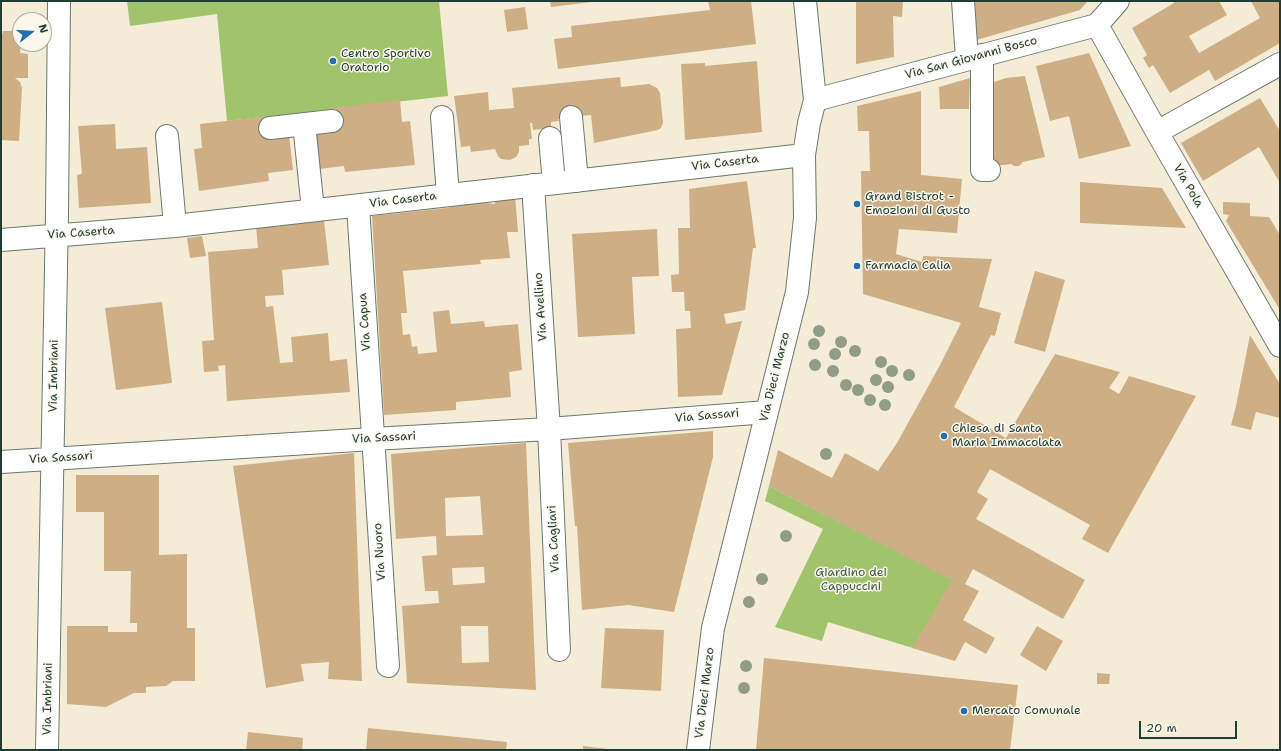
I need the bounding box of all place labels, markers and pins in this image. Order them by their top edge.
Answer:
place label: Centro Sportivo Oratorio [341,47,431,75]
marker: Centro Sportivo Oratorio [328,56,338,66]
place label: Grand Bistrot - Emozioni di Gusto [865,190,970,218]
marker: Grand Bistrot - Emozioni di Gusto [852,199,862,209]
place label: Farmacia Calia [865,259,951,273]
marker: Farmacia Calia [852,261,862,271]
place label: Chiesa di Santa Maria Immacolata [952,422,1061,450]
marker: Chiesa di Santa Maria Immacolata [939,431,949,441]
place label: Mercato Comunale [972,704,1081,718]
marker: Mercato Comunale [959,706,969,716]

